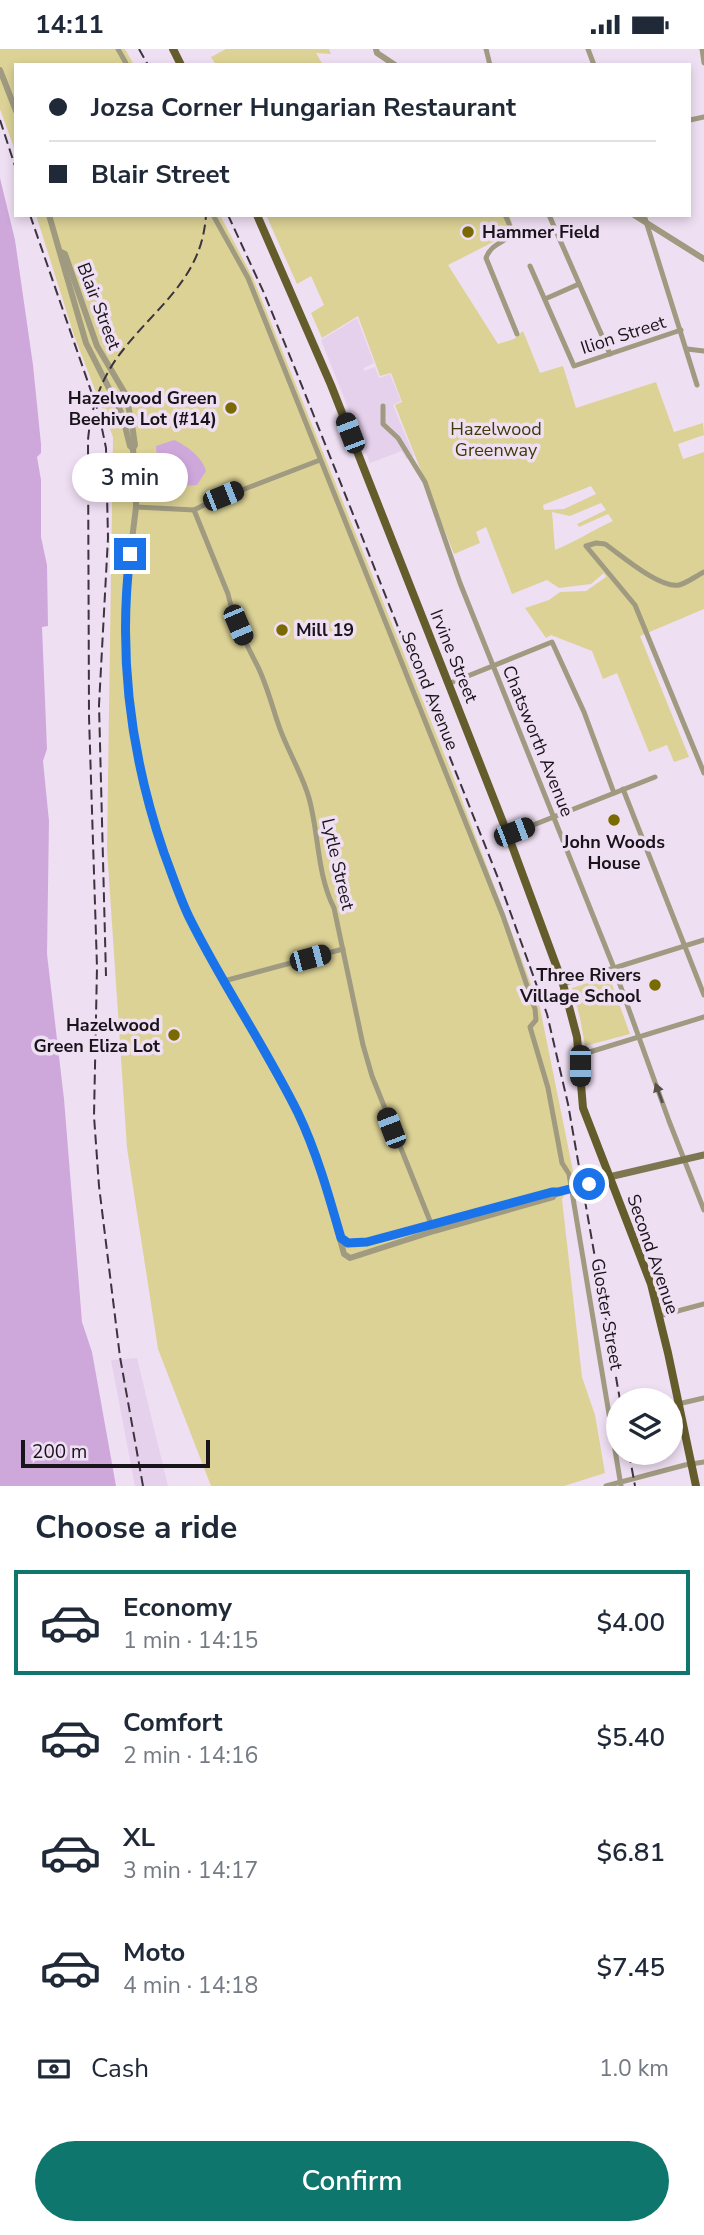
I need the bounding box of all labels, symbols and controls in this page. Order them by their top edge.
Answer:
text: 14:11 [35,7,104,42]
text: Jozsa Corner Hungarian Restaurant [91,90,516,125]
text: Blair Street [91,157,230,192]
place label: Hammer Field [482,220,600,244]
marker: Hammer Field [460,224,476,240]
street label: Blair Street [71,259,127,354]
street label: Ilion Street [577,310,669,360]
place label: Hazelwood Green Beehive Lot (#14) [68,386,217,431]
marker: Hazelwood Green Beehive Lot (#14) [223,400,239,416]
car [333,410,368,456]
park label: Hazelwood Greenway [450,417,542,462]
callout: 3 min [72,453,188,501]
text: 3 min [101,462,159,493]
car [200,478,247,514]
route end [114,538,146,570]
car [221,602,256,648]
street label: Irvine Street [424,606,484,707]
place label: Mill 19 [296,618,354,642]
marker: Mill 19 [274,622,290,638]
street label: Second Avenue [395,628,465,754]
street label: Chatsworth Avenue [497,662,579,820]
marker: John Woods House [606,812,622,828]
car [491,815,538,849]
street label: Lytle Street [316,816,360,913]
place label: John Woods House [562,830,665,875]
car [287,942,334,974]
place label: Three Rivers Village School [519,963,641,1008]
marker: Three Rivers Village School [647,977,663,993]
place label: Hazelwood Green Eliza Lot [33,1013,160,1058]
marker: Hazelwood Green Eliza Lot [166,1027,182,1043]
car [570,1045,591,1087]
one-way arrow [653,1083,664,1104]
car [374,1105,409,1151]
route start [573,1168,605,1200]
street label: Second Avenue [621,1191,685,1317]
street label: Gloster Street [585,1256,629,1372]
map controls [606,1388,683,1465]
button: layers [606,1388,683,1465]
scale bar [21,1437,210,1469]
text: 200 m [32,1439,87,1465]
text: Choose a ride [35,1506,237,1549]
text: Economy [123,1590,232,1625]
icon: car [39,1591,102,1654]
text: $4.00 [596,1605,665,1640]
text: 1 min · 14:15 [123,1625,258,1656]
text: Comfort [123,1705,223,1740]
icon: car [39,1706,102,1769]
text: $5.40 [596,1720,665,1755]
text: 2 min · 14:16 [123,1740,258,1771]
text: XL [123,1820,155,1855]
icon: car [39,1821,102,1884]
text: $6.81 [596,1835,665,1870]
text: 3 min · 14:17 [123,1855,258,1886]
text: Moto [123,1935,185,1970]
icon: car [39,1936,102,1999]
text: $7.45 [596,1950,665,1985]
text: 4 min · 14:18 [123,1970,258,2001]
icon: cash [35,2050,73,2088]
text: Cash [91,2051,149,2086]
text: 1.0 km [599,2053,669,2084]
button: Confirm [35,2141,669,2221]

